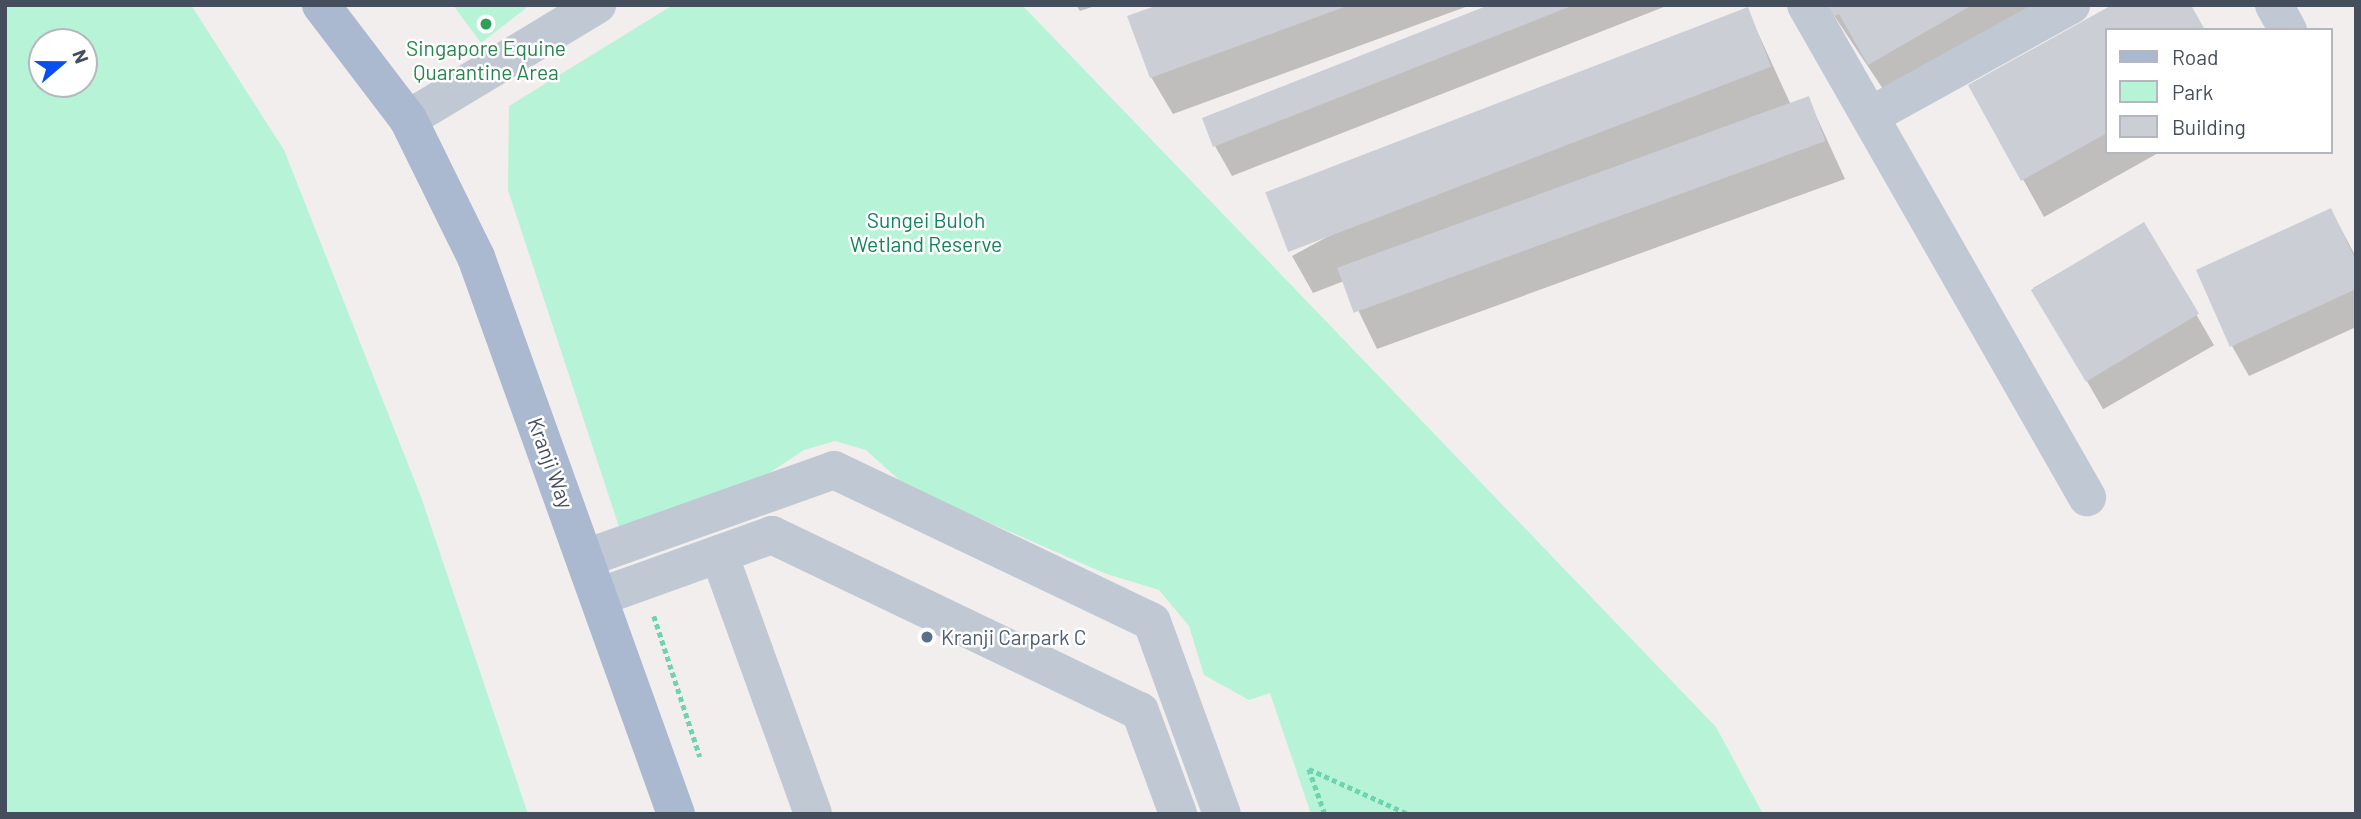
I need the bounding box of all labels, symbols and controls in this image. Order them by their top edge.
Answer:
marker: Singapore Equine Quarantine Area [478,16,494,32]
north arrow [28,28,98,98]
legend [2106,28,2333,154]
place label: Singapore Equine Quarantine Area [406,35,566,85]
text: Road [2172,44,2218,69]
text: N [68,46,94,66]
text: Park [2172,79,2213,104]
text: Building [2172,114,2246,139]
park label: Sungei Buloh Wetland Reserve [850,207,1002,257]
street label: Kranji Way [523,414,579,512]
place label: Kranji Carpark C [941,624,1087,650]
marker: Kranji Carpark C [919,629,935,645]

